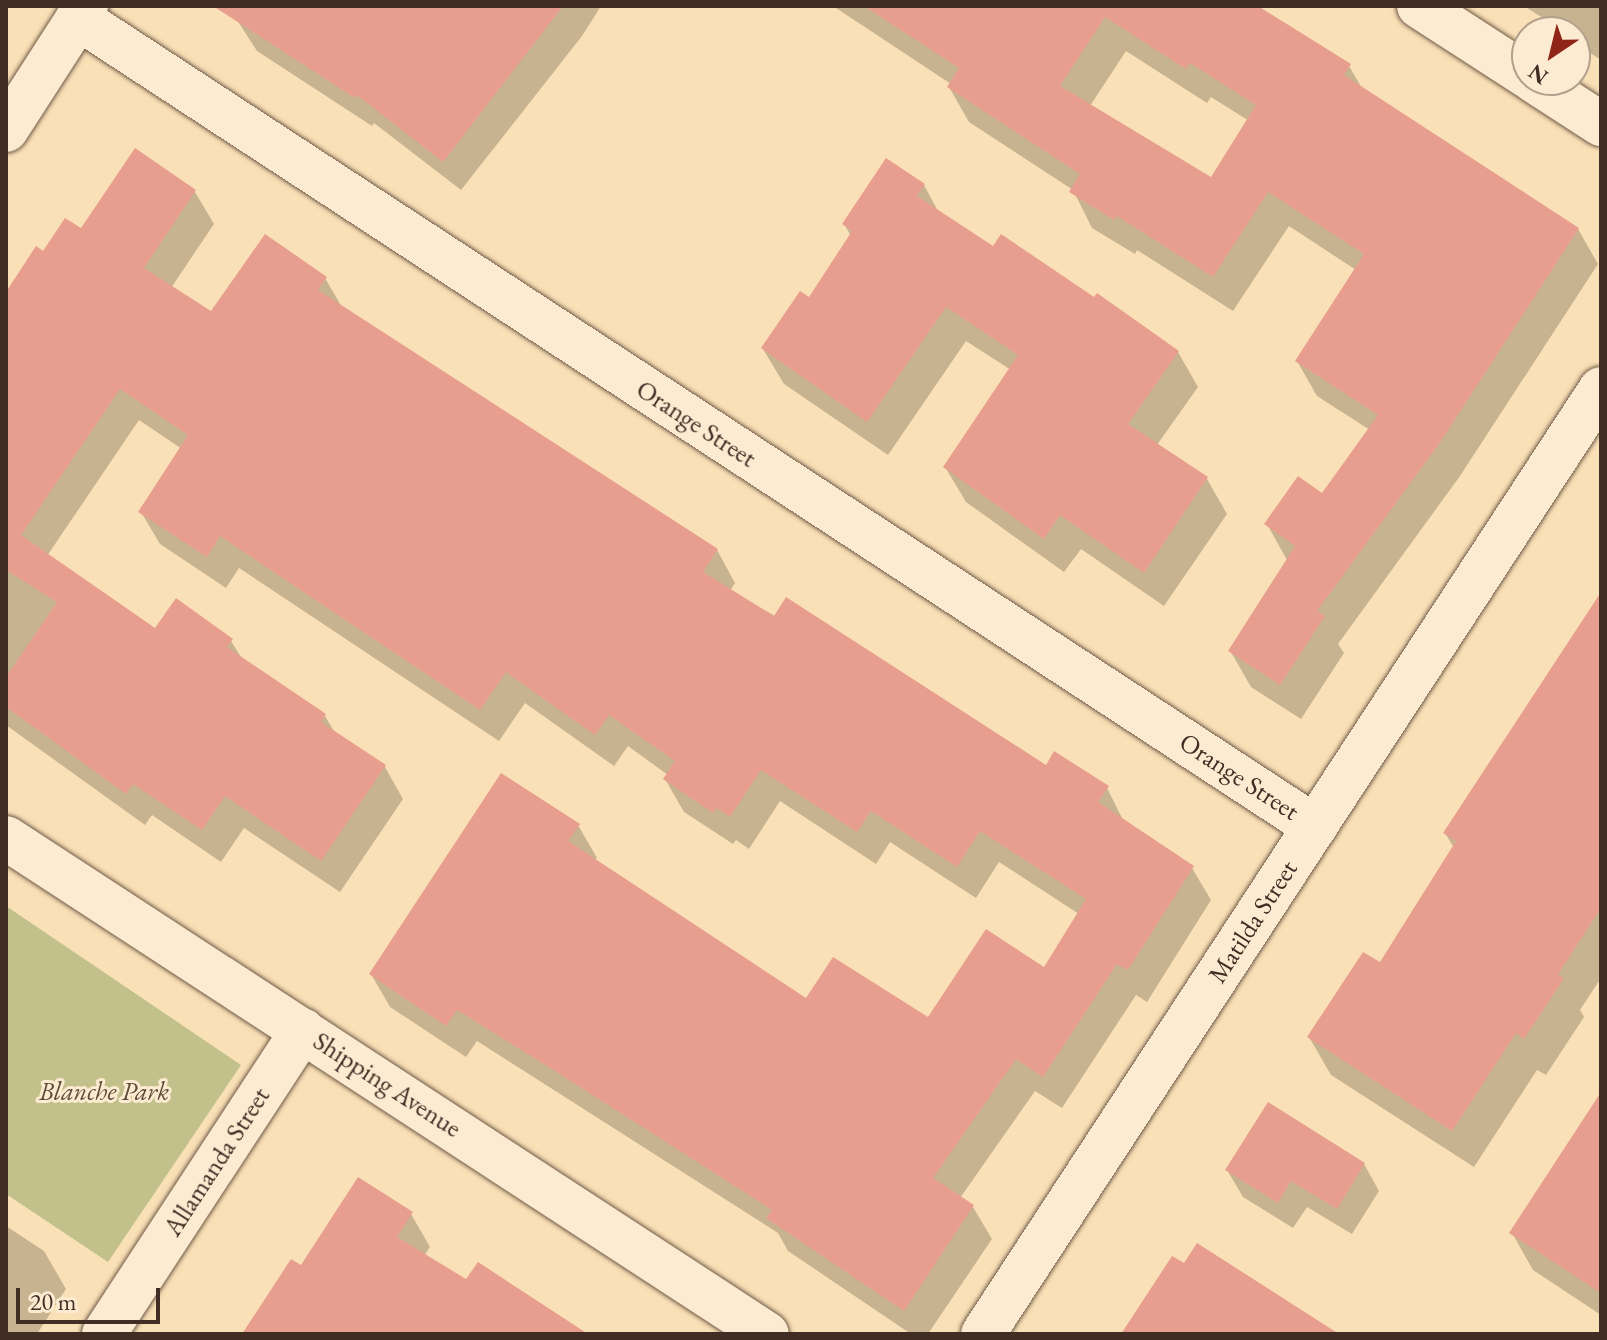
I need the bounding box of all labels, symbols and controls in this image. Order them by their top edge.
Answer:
north arrow [1511,16,1591,96]
text: N [1522,57,1554,91]
street label: Orange Street [630,374,762,474]
street label: Orange Street [1173,727,1305,827]
street label: Matilda Street [1202,855,1304,989]
street label: Shipping Avenue [307,1026,467,1144]
park label: Blanche Park [39,1076,169,1108]
street label: Allamanda Street [157,1082,277,1242]
scale bar [20,1272,164,1322]
text: 20 m [30,1286,77,1317]

